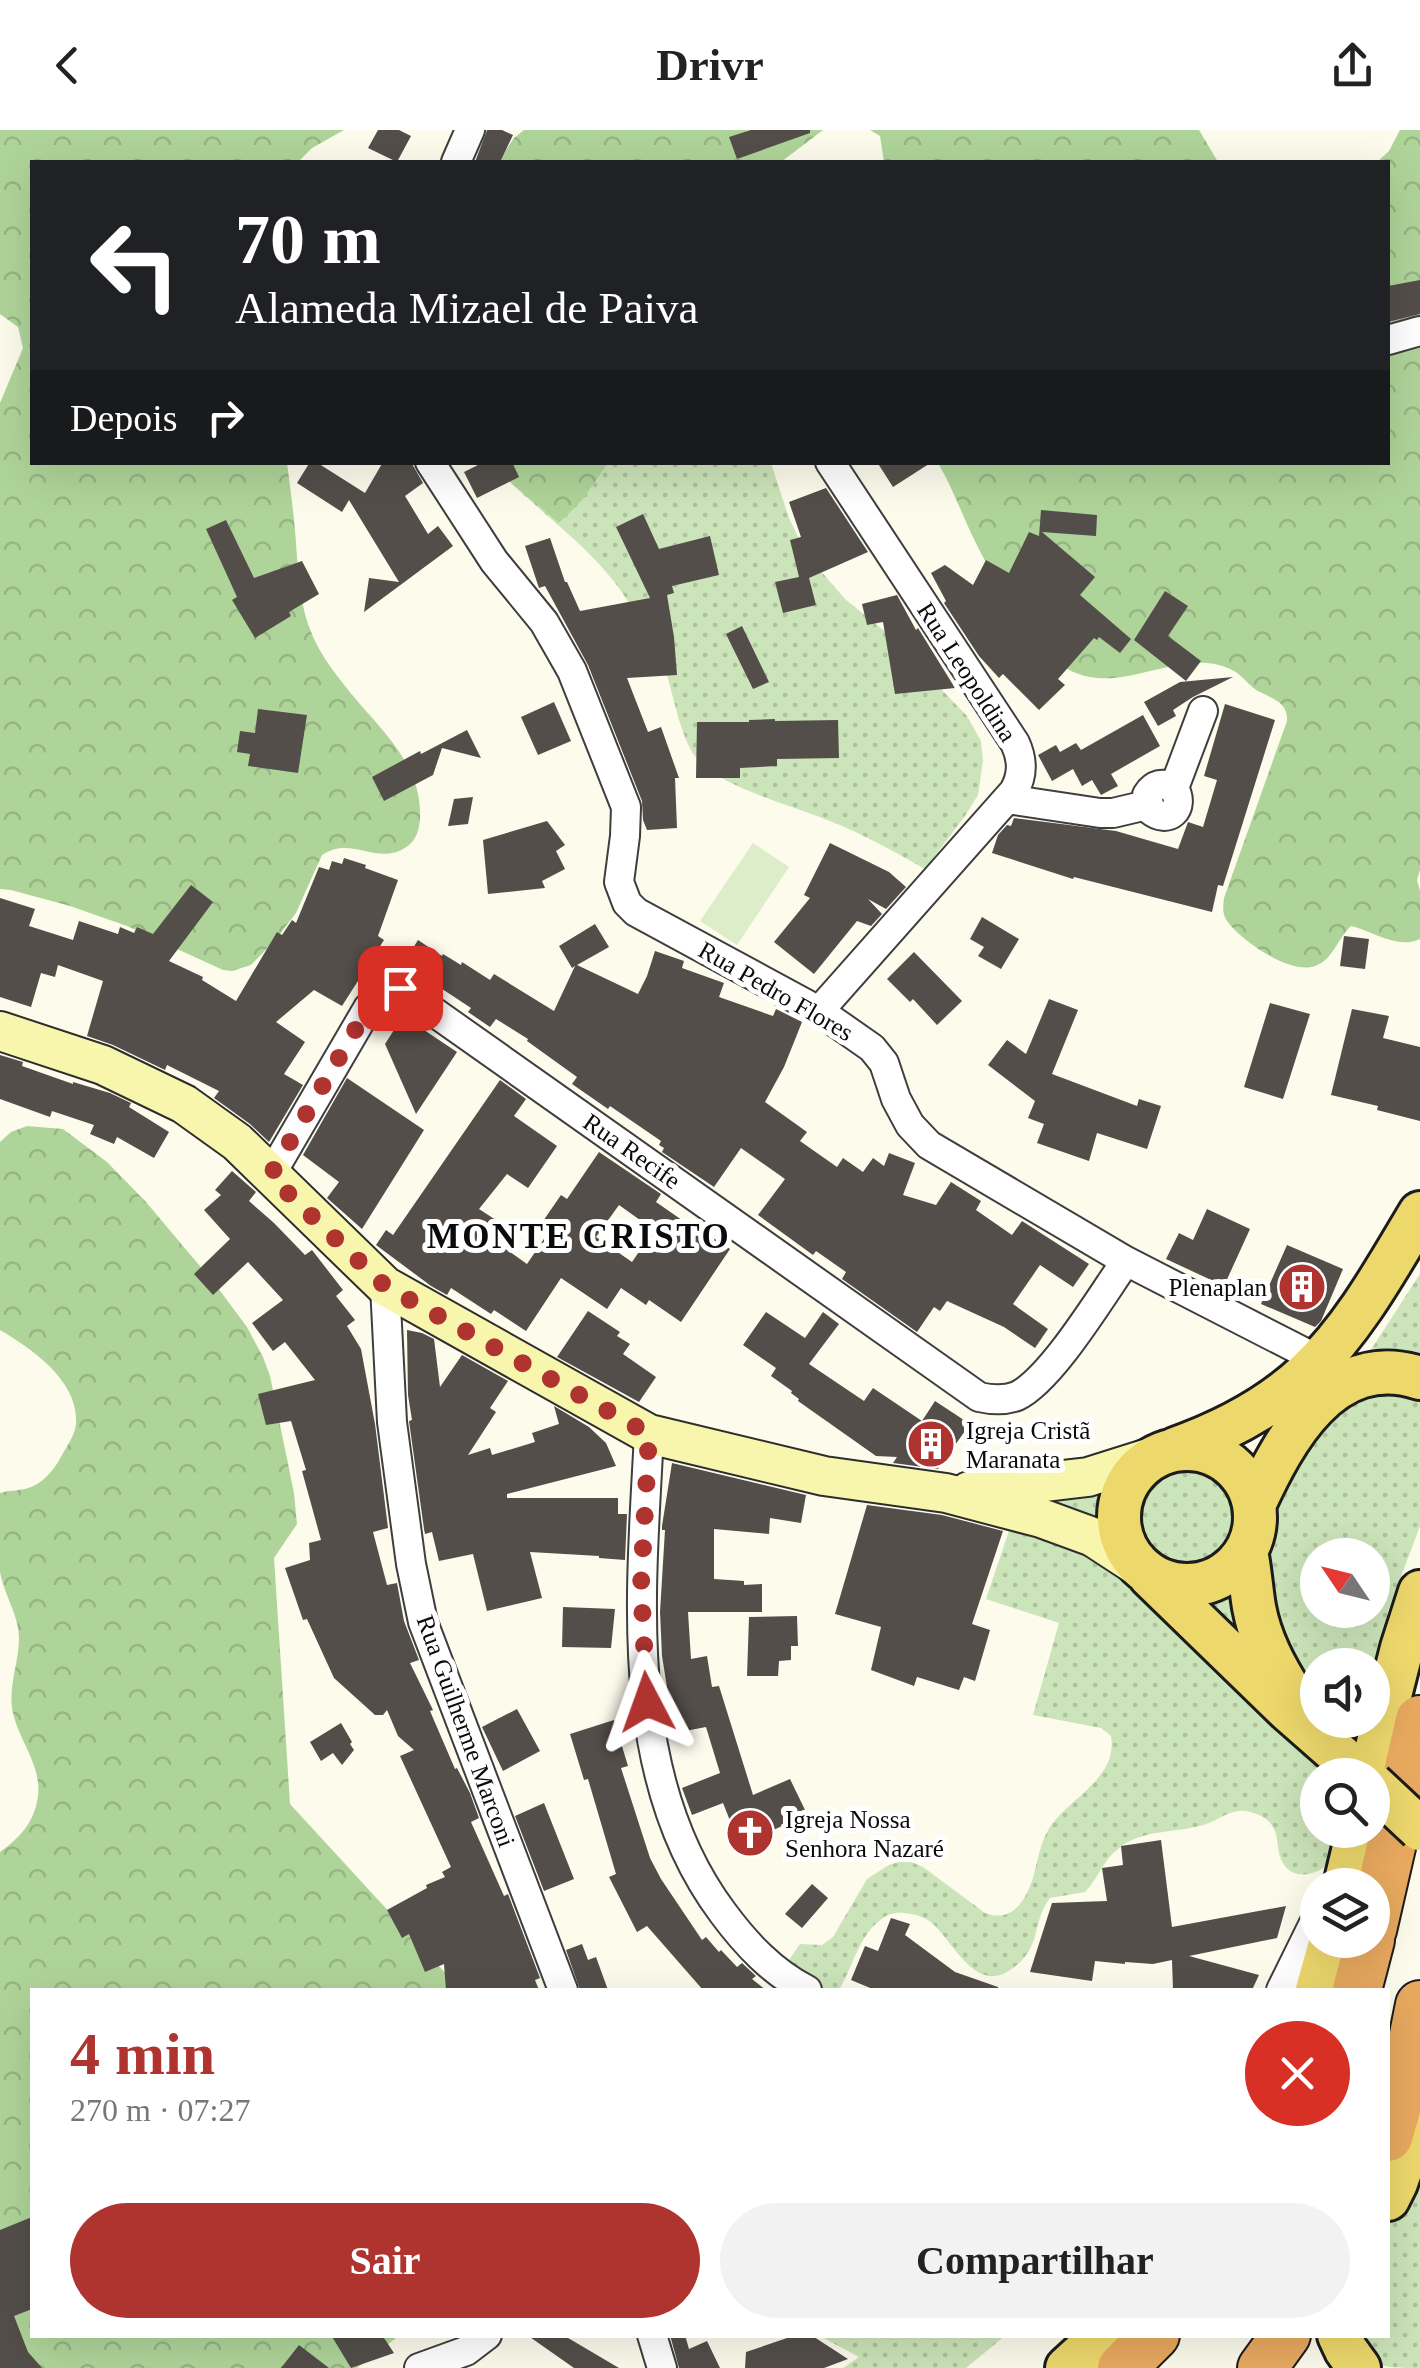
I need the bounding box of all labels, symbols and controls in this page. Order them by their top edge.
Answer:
icon: back [40,38,95,93]
icon: share [1325,38,1380,93]
text: Drivr [656,40,764,90]
icon: left [70,200,200,330]
text: 70 m [235,201,381,278]
text: Alameda Mizael de Paiva [235,283,699,333]
icon: right [198,390,253,445]
text: Depois [70,397,178,439]
street label: Rua Leopoldina [912,597,1022,747]
street label: Rua Pedro Flores [694,936,858,1046]
pin [358,946,443,1031]
icon: arrive [373,961,428,1016]
street label: Rua Recife [578,1108,686,1194]
district label: MONTE CRISTO [427,1217,731,1256]
building icon: Plenaplan [1276,1261,1328,1313]
place label: Plenaplan [1168,1274,1267,1301]
place label: Igreja Cristã Maranata [966,1417,1090,1473]
building icon: Igreja Cristã Maranata [905,1418,957,1470]
north arrow [1300,1538,1390,1628]
map controls [1300,1538,1390,1958]
street label: Rua Guilherme Marconi [412,1612,520,1850]
button: sound [1300,1648,1390,1738]
position arrow [595,1650,699,1754]
button: search [1300,1758,1390,1848]
place label: Igreja Nossa Senhora Nazaré [785,1806,944,1862]
church icon: Igreja Nossa Senhora Nazaré [724,1807,776,1859]
button: layers [1300,1868,1390,1958]
text: 4 min [70,2021,215,2087]
button: close [1245,2021,1350,2126]
text: 270 m · 07:27 [70,2092,250,2128]
button: Sair [70,2203,700,2318]
button: Compartilhar [720,2203,1350,2318]

